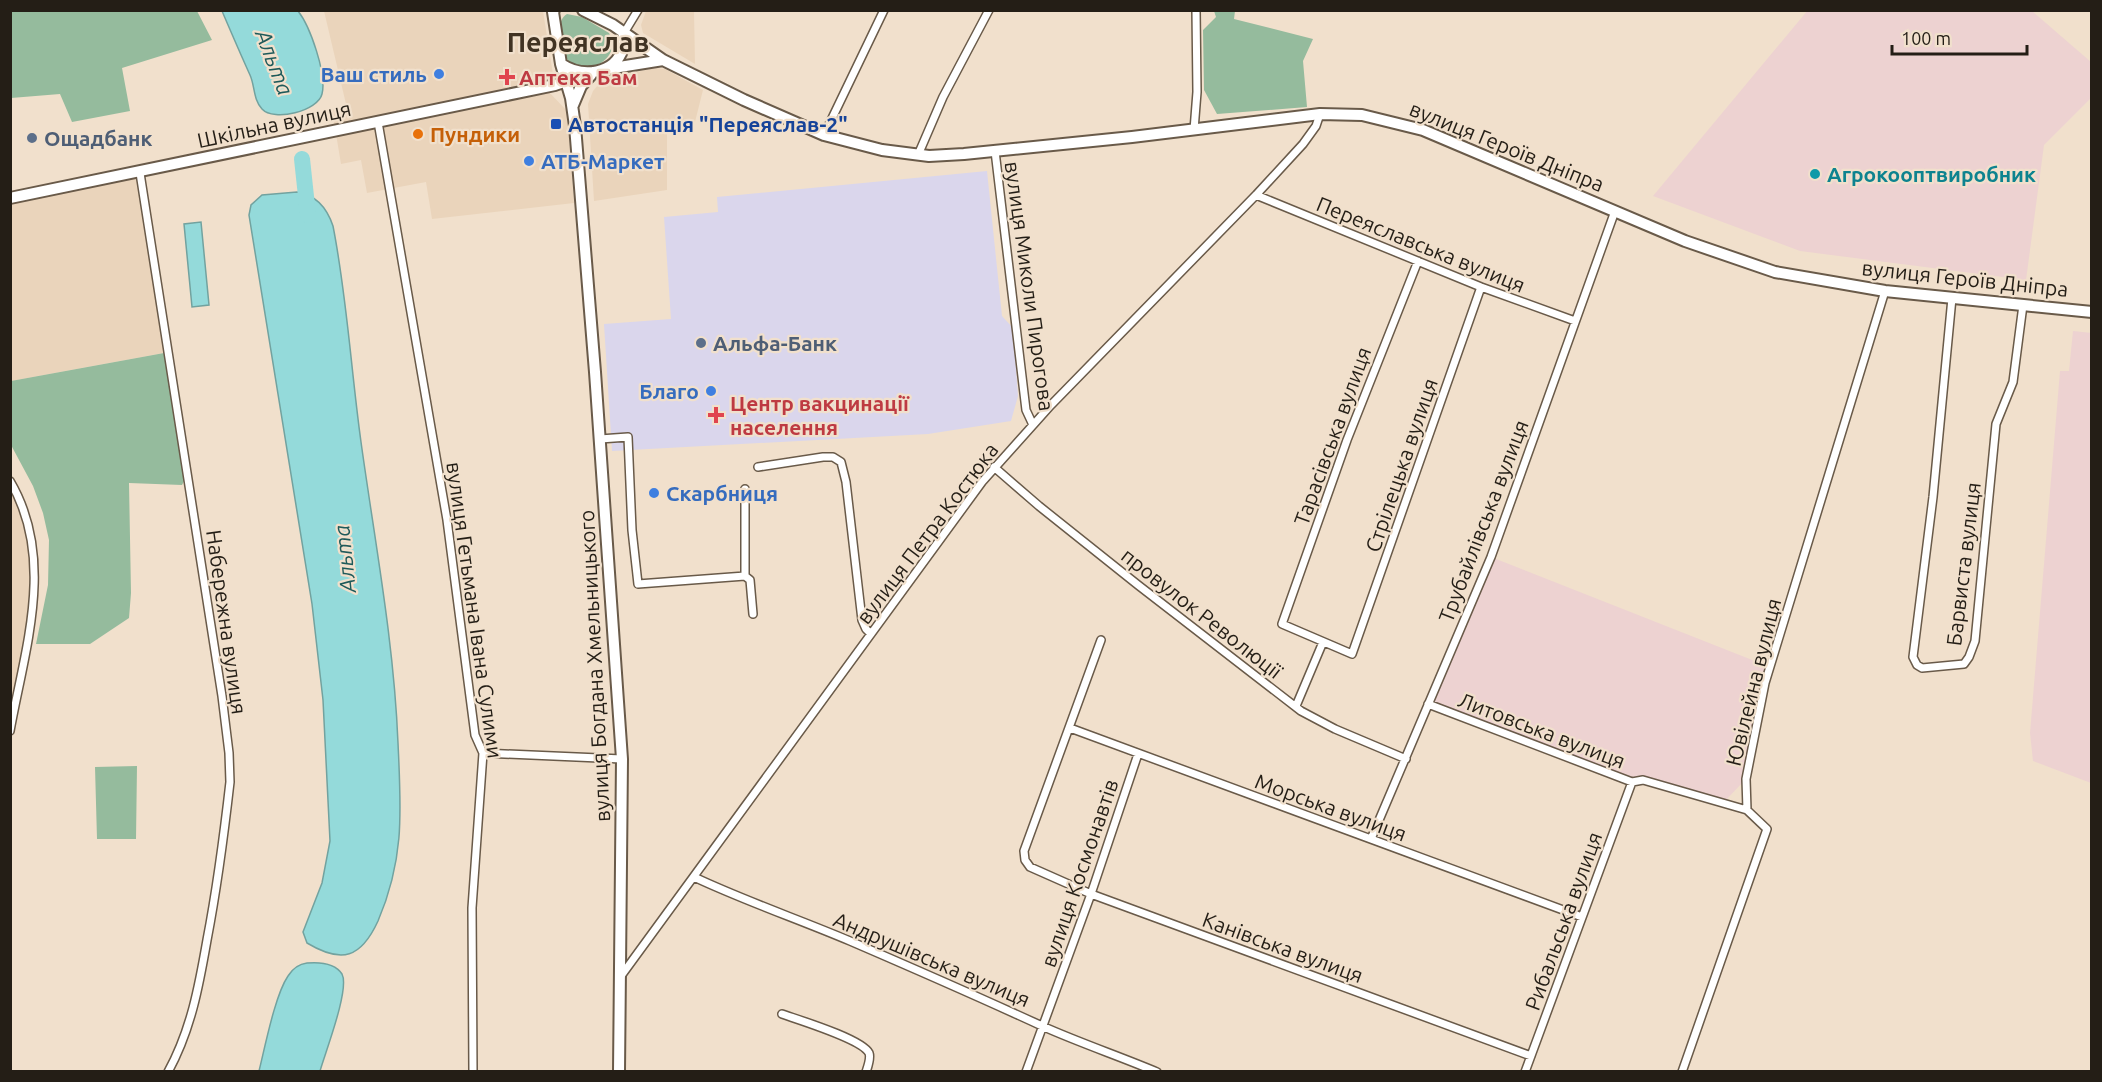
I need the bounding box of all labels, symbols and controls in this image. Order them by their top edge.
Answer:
scale bar [1892,18,2027,56]
water label: Альта [251,25,299,98]
district label: Переяслав [507,27,649,57]
text: 100 m [1901,28,1951,48]
place label: Ваш стиль [320,62,427,86]
place label: Аптека Бам [519,65,638,89]
marker: Ваш стиль [432,67,446,81]
marker: Аптека Бам [500,70,514,84]
street label: Шкільна вулиця [195,96,353,152]
street label: вулиця Героїв Дніпра [1406,96,1608,196]
place label: Автостанція "Переяслав-2" [568,112,848,136]
marker: Автостанція "Переяслав-2" [549,117,563,131]
place label: Пундики [430,122,520,146]
place label: Ощадбанк [44,126,152,150]
marker: Пундики [411,127,425,141]
marker: Ощадбанк [25,131,39,145]
place label: АТБ-Маркет [541,149,665,173]
marker: АТБ-Маркет [522,154,536,168]
street label: вулиця Миколи Пирогова [1001,160,1059,412]
place label: Агрокооптвиробник [1827,162,2036,186]
marker: Агрокооптвиробник [1808,167,1822,181]
street label: Переяславська вулиця [1313,191,1529,297]
street label: вулиця Героїв Дніпра [1861,255,2069,301]
place label: Альфа-Банк [713,331,837,355]
marker: Альфа-Банк [694,336,708,350]
street label: Тарасівська вулиця [1289,344,1375,528]
street label: Стрілецька вулиця [1360,375,1442,555]
place label: Благо [639,379,699,403]
marker: Благо [704,384,718,398]
place label: Центр вакцинації населення [730,391,910,439]
marker: Центр вакцинації населення [707,406,725,424]
street label: Трубайлівська вулиця [1433,417,1533,625]
street label: вулиця Петра Костюка [851,438,1003,628]
street label: вулиця Гетьмана Івана Сулими [442,460,508,760]
place label: Скарбниця [666,481,778,505]
street label: Барвиста вулиця [1941,481,1985,647]
marker: Скарбниця [647,486,661,500]
street label: вулиця Богдана Хмельницького [574,509,614,823]
water label: Альта [328,524,360,595]
street label: Набережна вулиця [202,528,252,716]
street label: провулок Революції [1117,543,1288,684]
street label: Ювілейна вулиця [1721,596,1785,768]
street label: Литовська вулиця [1455,687,1629,773]
street label: Морська вулиця [1252,768,1410,846]
street label: вулиця Космонавтів [1036,776,1122,970]
street label: Рибальська вулиця [1520,829,1606,1013]
street label: Андрушівська вулиця [830,907,1034,1011]
street label: Канівська вулиця [1199,907,1367,987]

